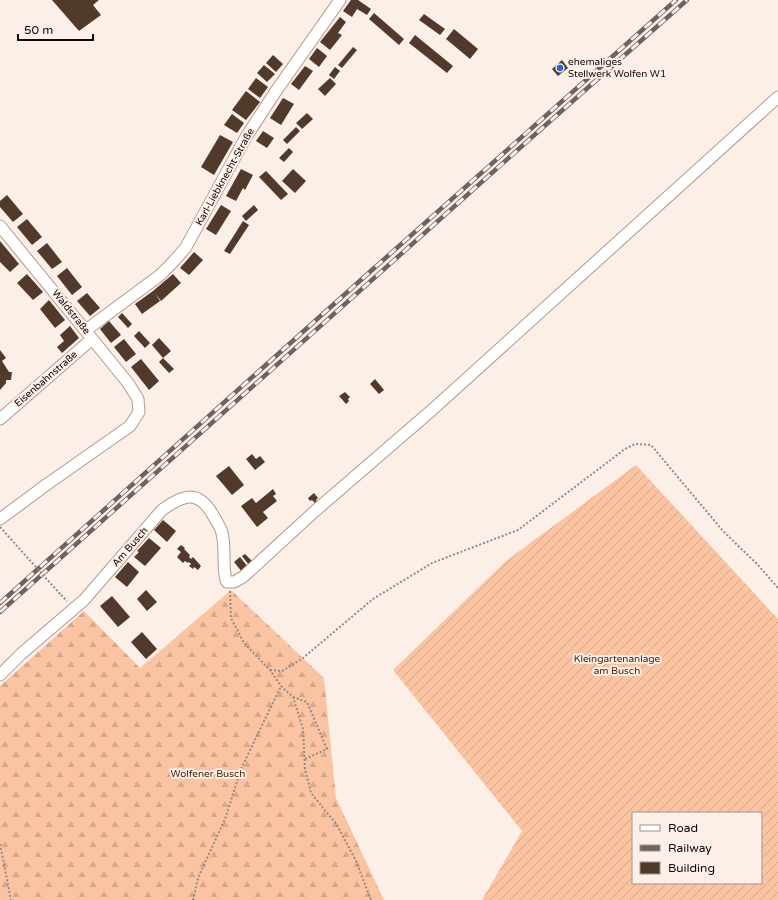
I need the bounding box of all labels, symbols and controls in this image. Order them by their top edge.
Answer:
scale bar [18,16,93,42]
text: 50 m [24,23,53,37]
place label: ehemaliges Stellwerk Wolfen W1 [568,56,666,80]
marker: ehemaliges Stellwerk Wolfen W1 [555,63,565,73]
street label: Karl-Liebknecht-Straße [193,126,257,228]
street label: Waldstraße [49,287,93,337]
street label: Eisenbahnstraße [12,348,80,410]
street label: Am Busch [110,525,150,569]
park label: Kleingartenanlage am Busch [574,653,661,677]
park label: Wolfener Busch [171,768,245,780]
legend [632,812,762,884]
text: Road [668,821,698,835]
text: Railway [668,841,712,855]
text: Building [668,861,715,875]

